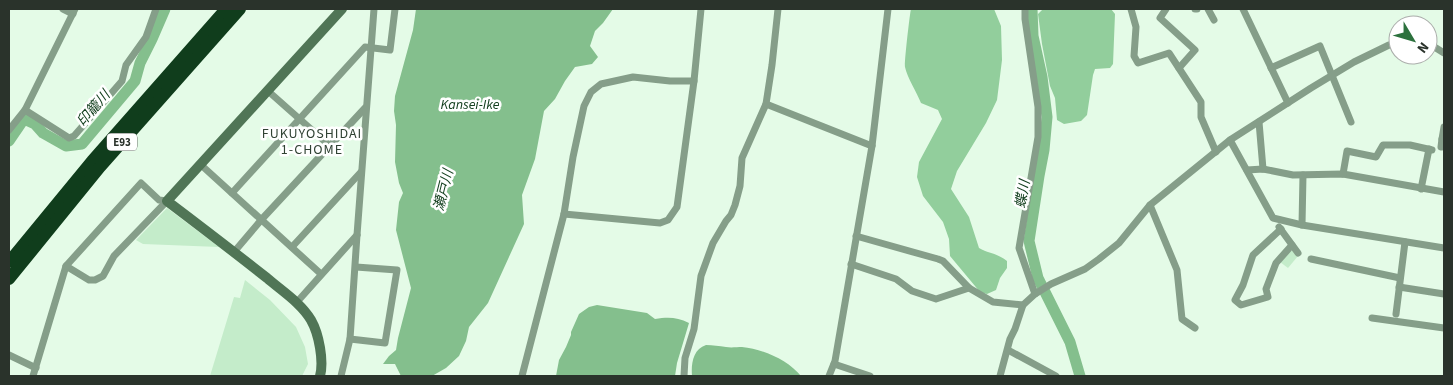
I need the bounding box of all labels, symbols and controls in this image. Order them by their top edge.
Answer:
north arrow [1388,15,1438,65]
text: N [1412,38,1433,57]
water label: 印籠川 [72,85,116,131]
water label: Kansei-Ike [441,95,500,115]
district label: FUKUYOSHIDAI 1-CHOME [262,124,362,160]
road number: E93 [107,134,137,150]
water label: 瀬戸川 [429,166,459,213]
water label: 蝶川 [1011,177,1036,210]

